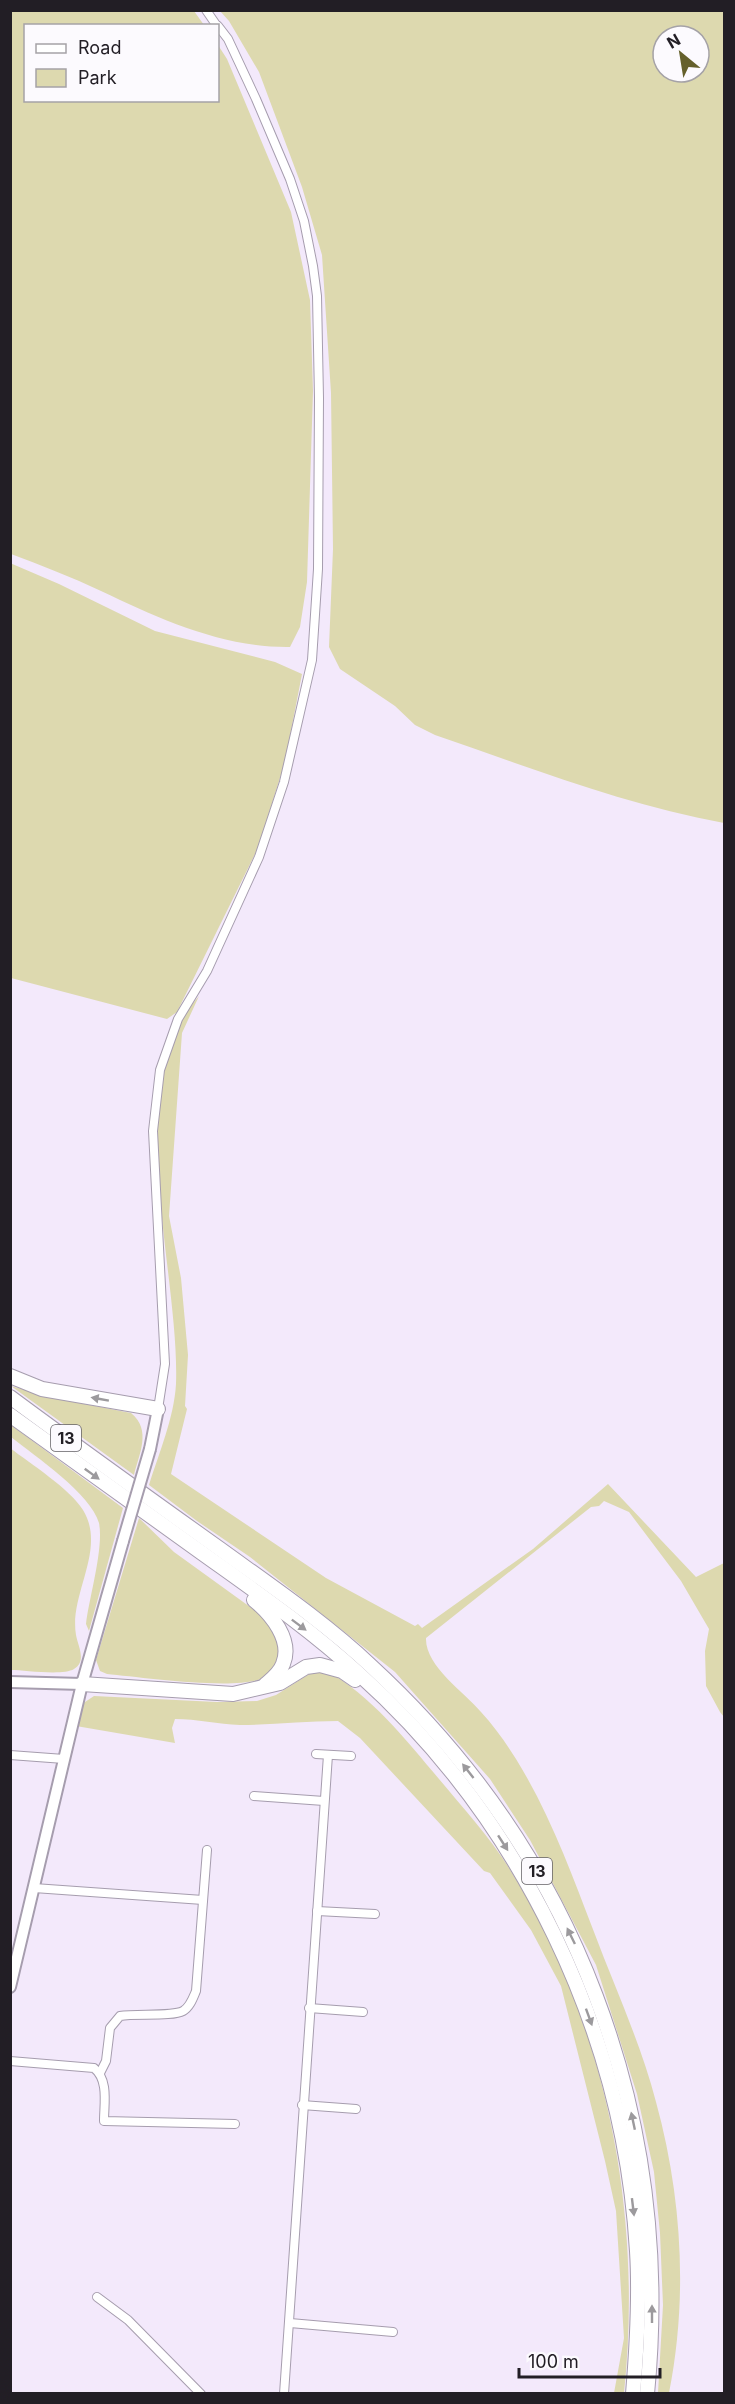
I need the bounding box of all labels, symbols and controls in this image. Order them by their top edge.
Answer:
legend [24,24,219,102]
north arrow [651,24,711,84]
text: N [663,29,684,53]
text: Road [78,37,121,58]
text: Park [78,67,117,88]
one-way arrow [91,1394,110,1403]
road number: 13 [51,1425,81,1451]
one-way arrow [83,1468,99,1480]
one-way arrow [291,1619,307,1631]
one-way arrow [462,1764,474,1780]
one-way arrow [497,1835,508,1851]
road number: 13 [522,1858,552,1884]
one-way arrow [566,1928,575,1945]
one-way arrow [584,2009,594,2027]
one-way arrow [627,2112,637,2130]
one-way arrow [628,2198,638,2217]
one-way arrow [647,2305,657,2324]
scale bar [519,2341,660,2379]
text: 100 m [528,2351,579,2372]

